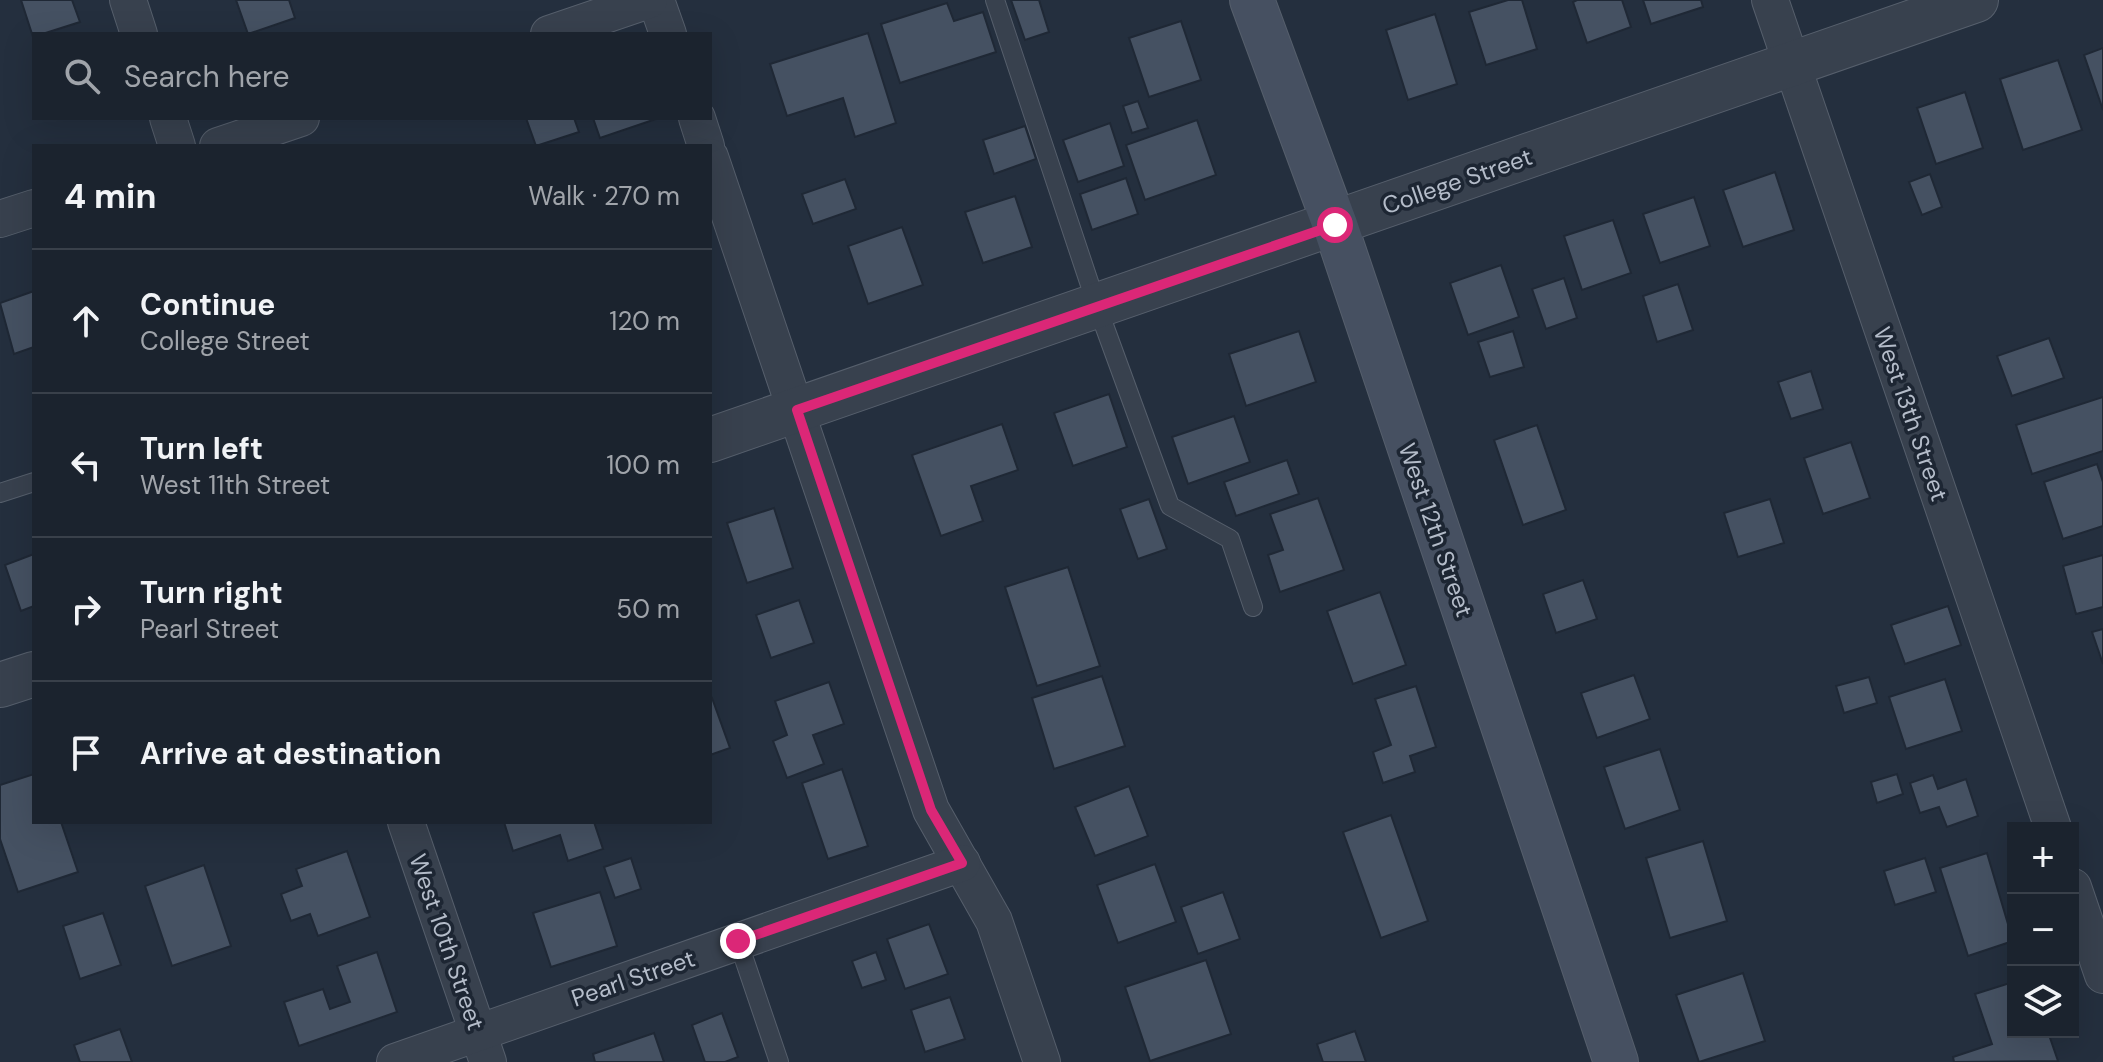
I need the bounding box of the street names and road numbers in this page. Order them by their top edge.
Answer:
street label: College Street [1378,141,1536,221]
street label: West 13th Street [1867,323,1955,505]
street label: West 12th Street [1392,439,1480,621]
street label: West 10th Street [402,850,492,1034]
street label: Pearl Street [567,942,699,1014]

